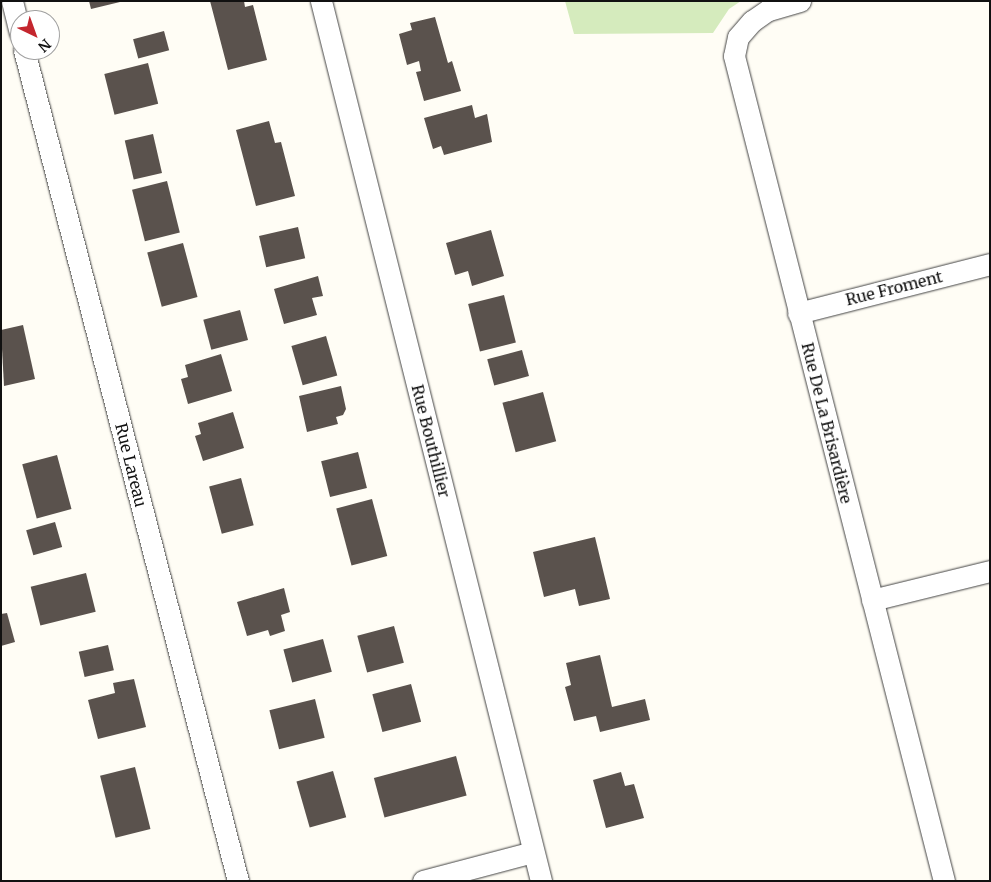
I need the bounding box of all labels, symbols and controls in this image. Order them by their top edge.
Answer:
north arrow [10,10,60,60]
text: N [34,35,55,56]
street label: Rue Froment [844,267,944,309]
street label: Rue De La Brisardière [798,341,856,505]
street label: Rue Bouthillier [408,383,454,499]
street label: Rue Lareau [111,421,151,509]

